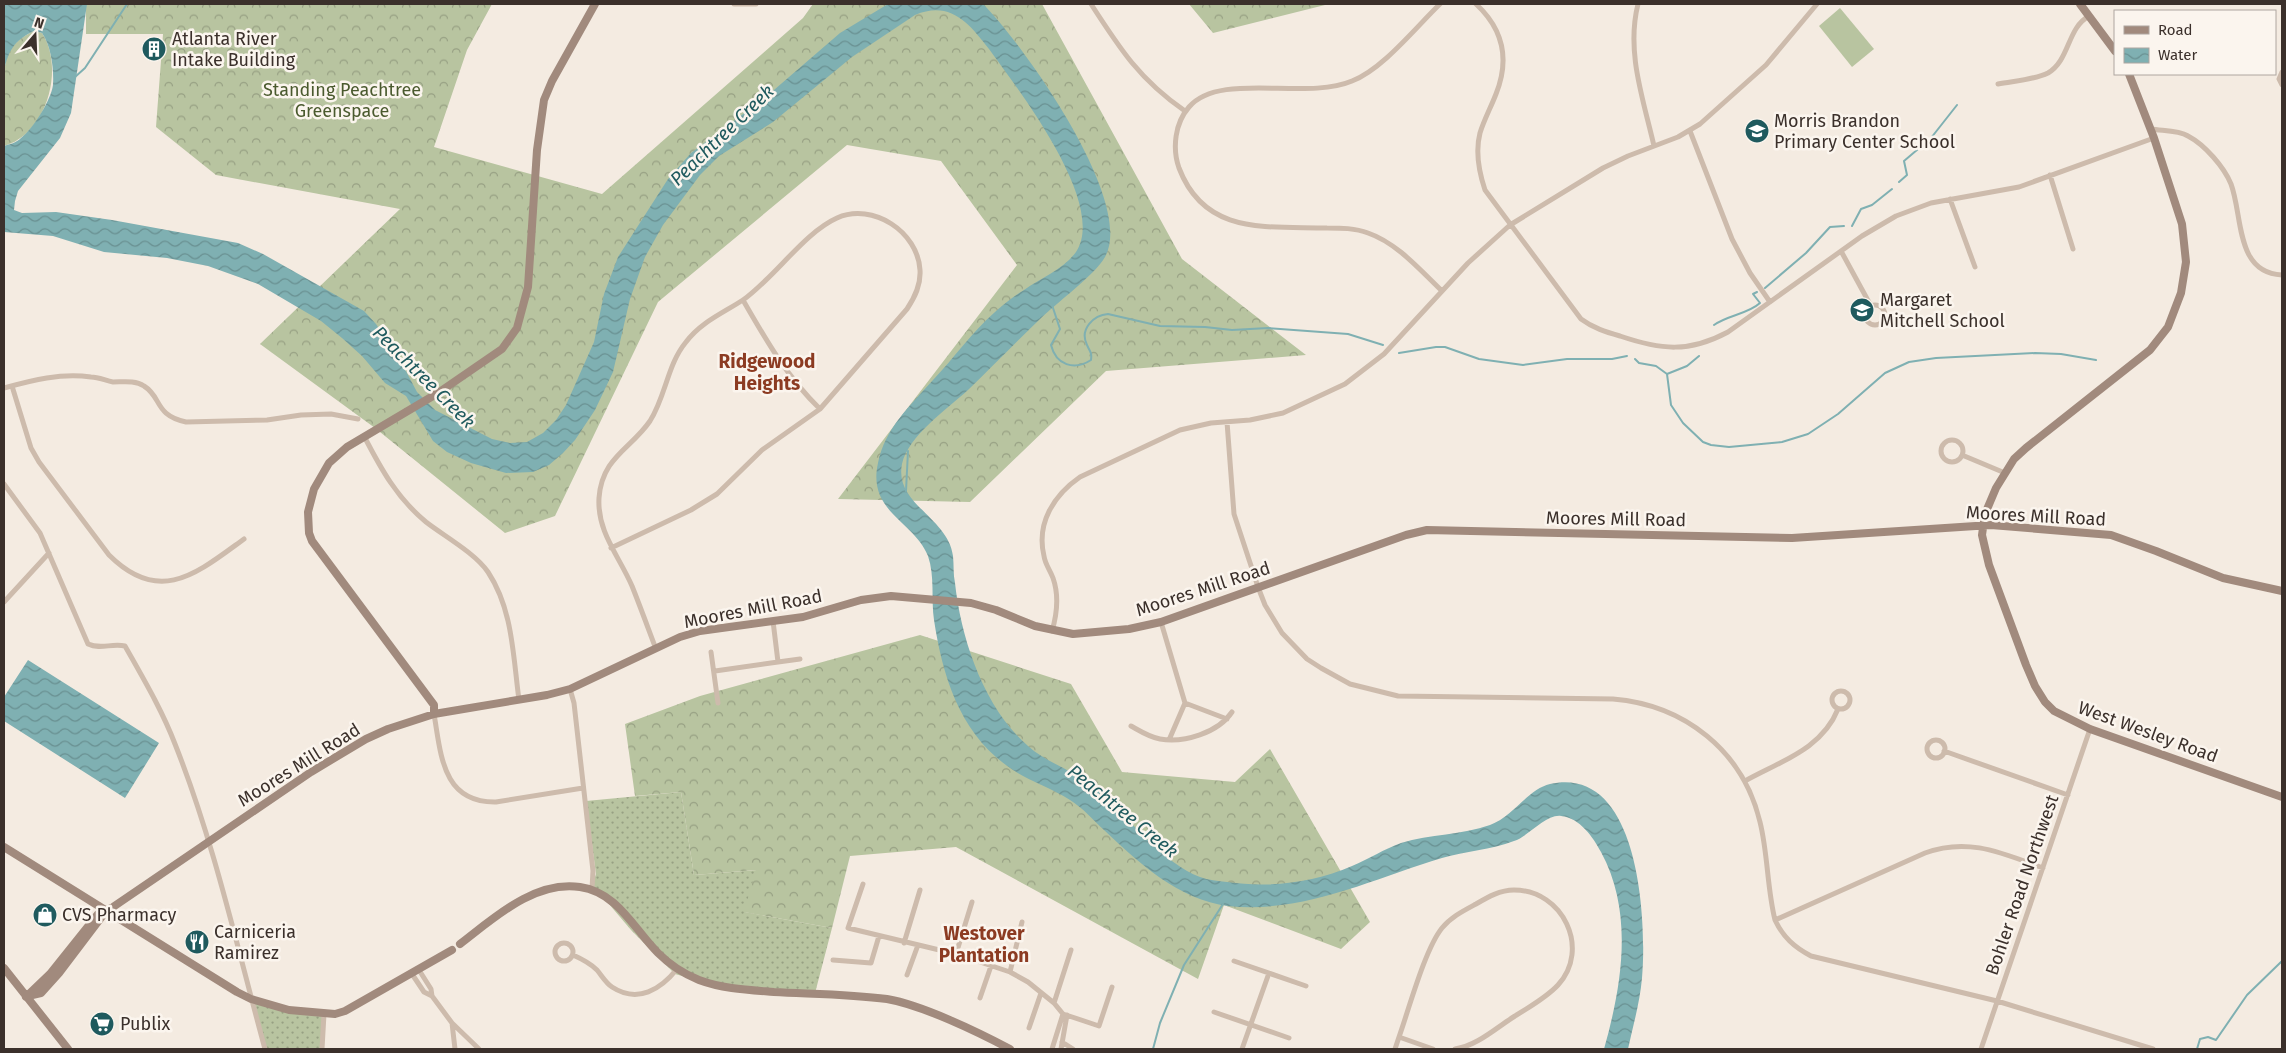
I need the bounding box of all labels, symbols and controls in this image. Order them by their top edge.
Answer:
north arrow [10,10,60,60]
legend [2114,10,2276,75]
text: N [32,14,46,33]
text: Road [2158,21,2193,39]
place label: Atlanta River Intake Building [172,28,296,71]
building icon: Atlanta River Intake Building [141,36,167,62]
text: Water [2158,46,2197,64]
park label: Standing Peachtree Greenspace [263,79,421,122]
water label: Peachtree Creek [665,80,779,190]
place label: Morris Brandon Primary Center School [1774,110,1955,153]
school or university icon: Morris Brandon Primary Center School [1744,118,1770,144]
place label: Margaret Mitchell School [1880,289,2005,332]
school or university icon: Margaret Mitchell School [1849,297,1875,323]
water label: Peachtree Creek [368,321,480,433]
district label: Ridgewood Heights [719,350,815,395]
street label: Moores Mill Road [1965,501,2107,531]
street label: Moores Mill Road [1546,507,1686,531]
street label: Moores Mill Road [1133,557,1273,621]
street label: Moores Mill Road [682,585,824,633]
street label: West Wesley Road [2075,697,2221,767]
street label: Moores Mill Road [234,718,364,812]
water label: Peachtree Creek [1063,759,1183,863]
street label: Bohler Road Northwest [1981,791,2063,978]
shop icon: CVS Pharmacy [32,902,58,928]
place label: CVS Pharmacy [62,904,177,926]
place label: Carniceria Ramirez [214,921,296,964]
district label: Westover Plantation [939,922,1029,967]
restaurant icon: Carniceria Ramirez [184,929,210,955]
supermarket icon: Publix [89,1011,115,1037]
place label: Publix [120,1013,170,1035]

